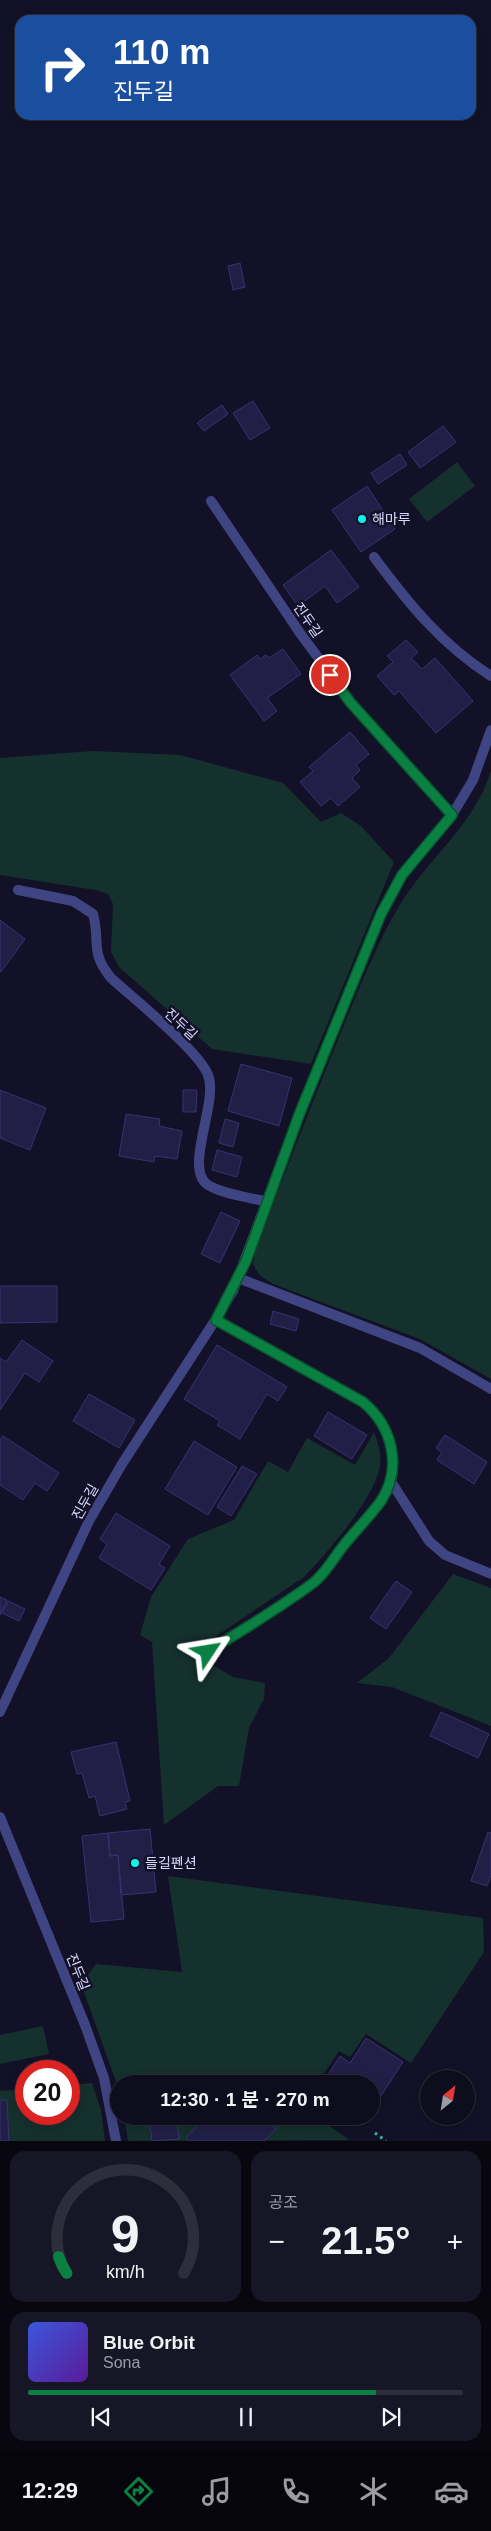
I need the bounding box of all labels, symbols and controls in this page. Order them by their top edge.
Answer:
text: 110 m [113,32,210,71]
icon: right [30,35,95,100]
text: 진두길 [113,79,174,104]
place label: 해마루 [372,511,411,527]
marker: 해마루 [356,513,368,525]
street label: 진두길 [290,600,326,640]
pin [309,654,351,696]
icon: arrive [316,661,344,689]
street label: 진두길 [161,1005,201,1043]
street label: 진두길 [69,1481,101,1523]
position arrow [181,1625,233,1677]
place label: 들길펜션 [145,1855,197,1871]
marker: 들길펜션 [129,1857,141,1869]
street label: 진두길 [63,1951,93,1993]
speed limit sign: 20 [15,2060,80,2125]
north arrow [420,2070,475,2125]
map controls [420,2070,475,2125]
text: 12:30 · 1 분 · 270 m [160,2089,330,2110]
text: 공조 [269,2194,298,2211]
text: 9 [111,2205,140,2263]
text: 21.5° [321,2220,410,2262]
text: − [269,2226,285,2257]
text: + [447,2226,463,2257]
text: km/h [106,2262,145,2282]
text: Blue Orbit [103,2332,195,2353]
text: Sona [103,2354,140,2371]
icon: previous [87,2403,115,2431]
icon: pause [232,2403,260,2431]
icon: next [377,2403,405,2431]
icon: directions [121,2474,156,2509]
icon: music [199,2474,234,2509]
icon: phone [278,2474,313,2509]
icon: climate [356,2474,391,2509]
icon: car [434,2474,469,2509]
text: 12:29 [22,2478,78,2503]

